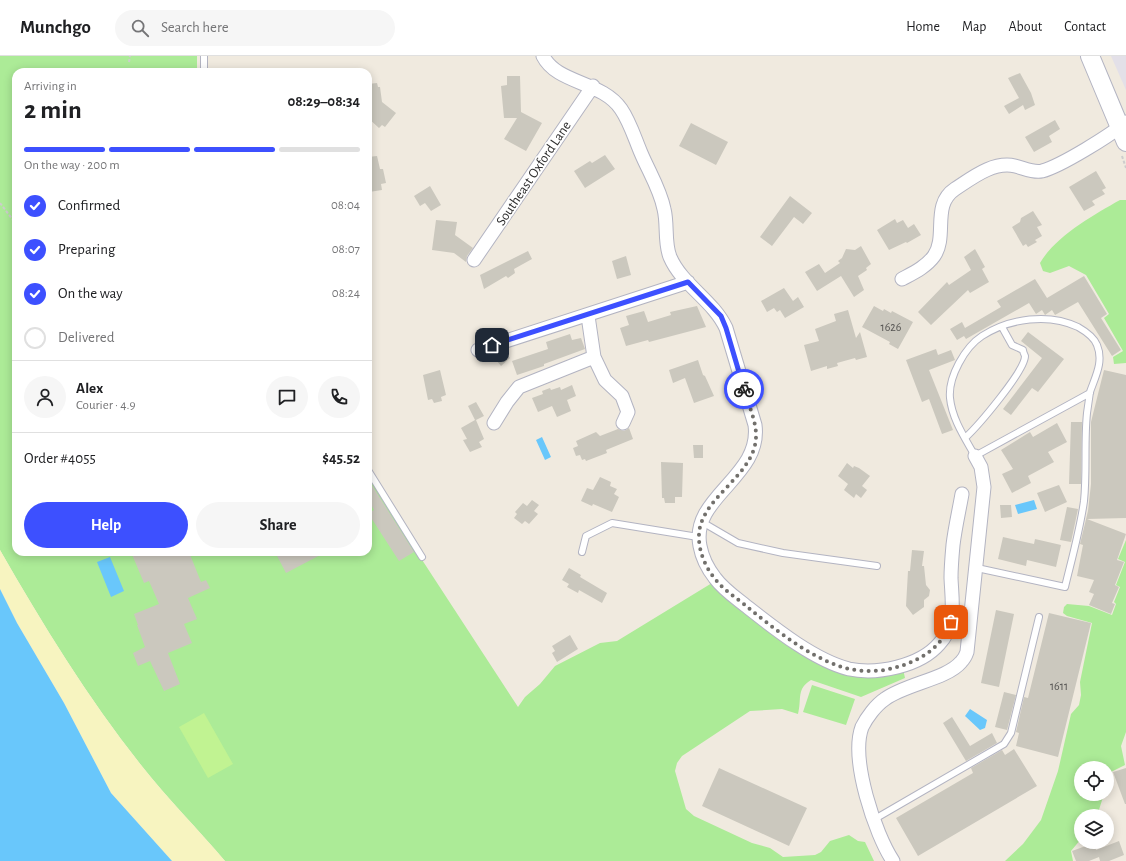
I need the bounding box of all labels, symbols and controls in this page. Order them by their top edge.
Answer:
search box [115,10,395,46]
icon: search [129,17,151,39]
text: Munchgo [20,18,91,37]
text: Search here [161,20,229,35]
text: Home [906,20,940,34]
text: Map [962,20,986,34]
text: About [1008,20,1042,34]
text: Contact [1064,20,1106,34]
text: Arriving in [24,80,77,93]
text: 08:29–08:34 [287,94,360,109]
text: 2 min [24,97,82,123]
street label: Southeast Oxford Lane [494,119,574,228]
text: On the way · 200 m [24,159,120,172]
icon: check [24,195,46,217]
text: Confirmed [58,198,120,213]
text: 08:04 [331,199,360,212]
icon: check [24,239,46,261]
text: Preparing [58,242,115,257]
text: 08:07 [332,243,360,256]
icon: check [24,283,46,305]
text: On the way [58,286,123,301]
text: 08:24 [332,287,360,300]
house number: 1626 [881,321,902,333]
pin [475,328,509,362]
text: Delivered [58,330,115,345]
icon: home [481,334,503,356]
courier [724,369,764,409]
button: person [24,376,66,418]
button: chat [266,376,308,418]
button: phone [318,376,360,418]
icon: bike [733,378,755,400]
text: Alex [76,381,103,396]
text: Courier · 4.9 [76,399,136,412]
text: Order #4055 [24,451,96,466]
text: $45.52 [322,451,360,466]
button: Help [24,502,188,548]
button: Share [196,502,360,548]
pin [934,605,968,639]
icon: bag [940,611,962,633]
house number: 1611 [1050,680,1068,692]
map controls [1074,761,1114,849]
button: locate [1074,761,1114,801]
button: layers [1074,809,1114,849]

